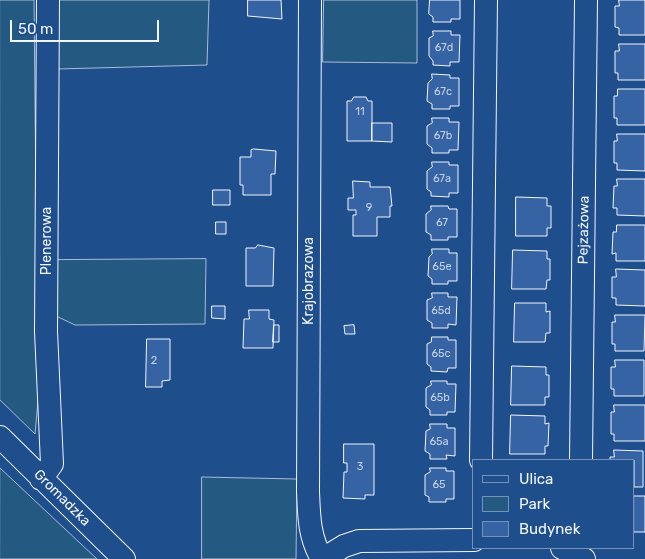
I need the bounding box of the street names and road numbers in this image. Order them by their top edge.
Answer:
street label: Pejzażowa [575,195,593,265]
street label: Plenerowa [39,207,55,275]
street label: Krajobrazowa [301,237,317,325]
street label: Gromadzka [30,466,94,530]

